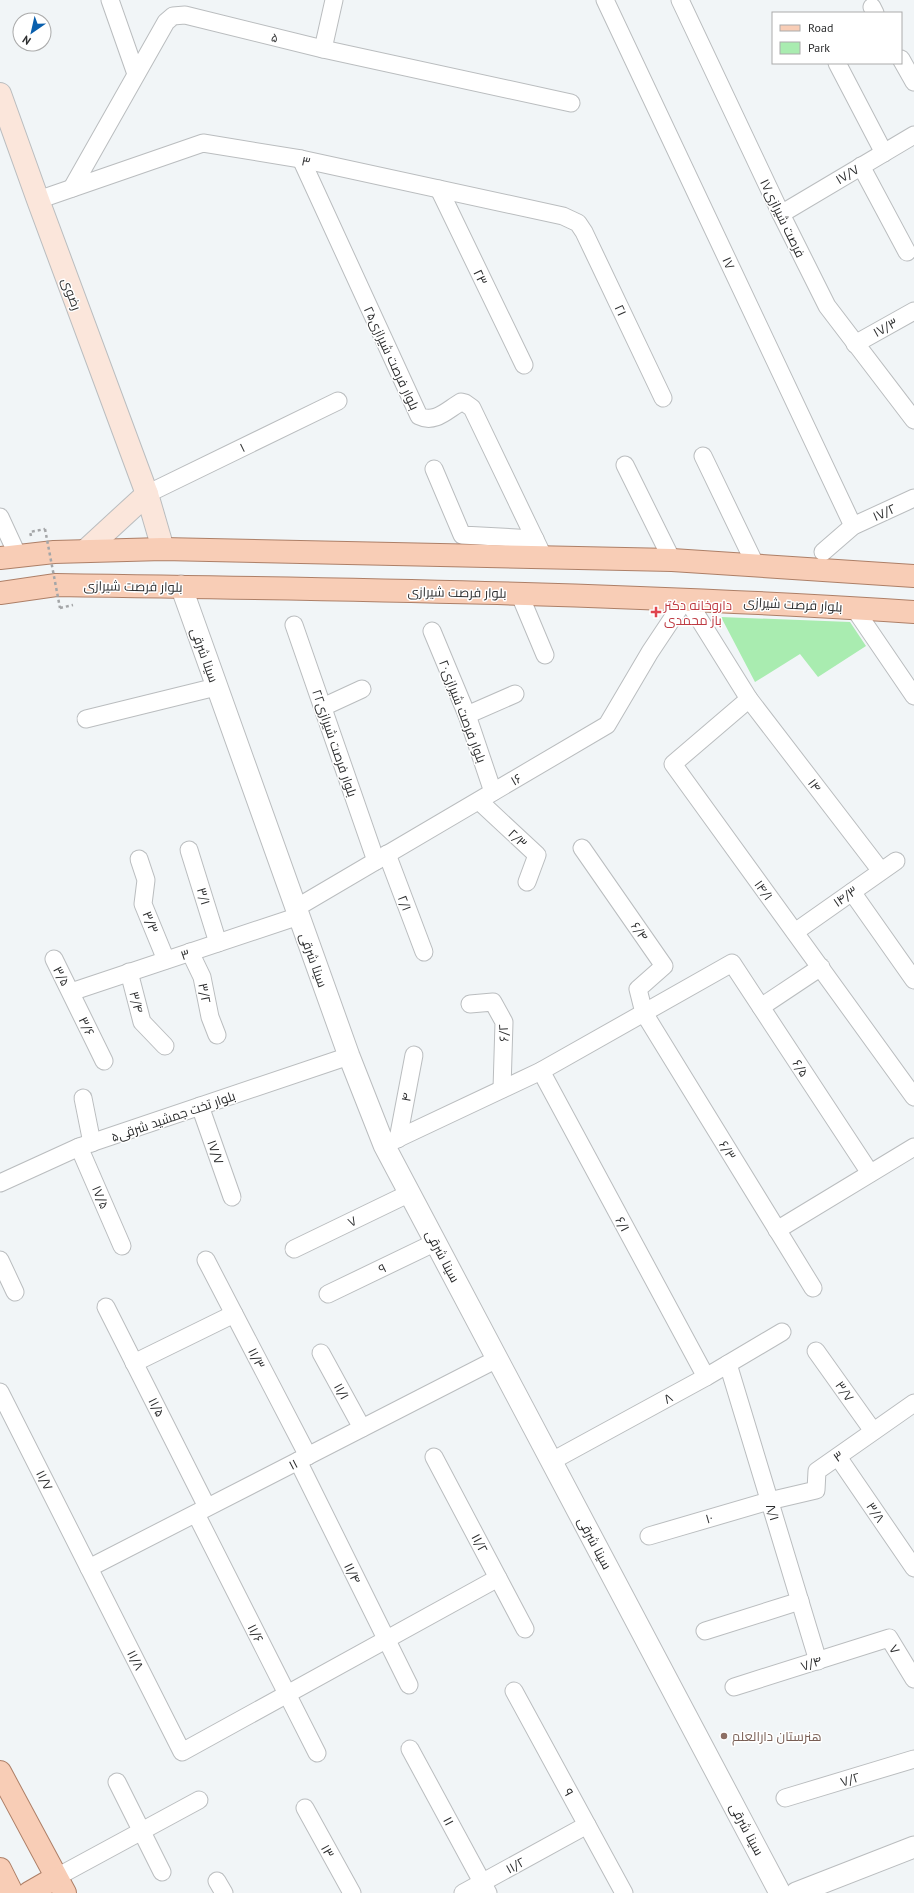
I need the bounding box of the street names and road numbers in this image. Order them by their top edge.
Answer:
street label: ۵ [269,28,280,47]
street label: ۳ [300,152,312,171]
street label: ۱۷/۷ [832,161,862,188]
street label: ۱۷فرصت شیرازی [756,176,809,260]
street label: ۱۷ [718,254,739,272]
street label: ۲۳ [469,266,492,288]
street label: رضوی [58,276,85,313]
street label: ۲۱ [611,302,631,319]
street label: بلوار فرصت شیرازی۲۵ [360,303,423,413]
street label: ۱۷/۳ [870,314,901,341]
street label: ۱ [237,439,248,456]
street label: ۱۷/۲ [870,500,899,525]
street label: بلوار فرصت شیرازی [83,577,183,596]
street label: بلوار فرصت شیرازی [407,583,507,602]
street label: بلوار فرصت شیرازی [743,593,843,616]
street label: سینا شرقی [187,626,222,685]
street label: بلوار فرصت شیرازی۲۰ [435,657,490,765]
street label: بلوار فرصت شیرازی۲۲ [308,687,361,799]
street label: ۱۶ [508,770,525,789]
street label: ۱۴ [804,775,825,796]
street label: ۲/۳ [504,825,531,851]
street label: ۱۴/۱ [750,877,777,904]
street label: ۱۴/۳ [830,882,861,911]
street label: ۳/۱ [193,885,214,907]
street label: ۲/۱ [394,893,415,913]
street label: ۳/۳ [138,909,163,936]
street label: ۶/۴ [627,918,652,944]
street label: سینا شرقی [296,931,331,990]
street label: ۳ [178,945,192,964]
street label: ۳/۵ [49,963,74,989]
street label: ۳/۲ [194,982,215,1005]
street label: ۳/۴ [125,989,148,1015]
street label: ۳/۶ [75,1014,98,1039]
street label: ۶/۲ [495,1024,512,1042]
street label: ۶/۵ [789,1056,813,1080]
street label: بلوار تخت جمشید شرقی۵ [109,1087,238,1146]
street label: ۴ [397,1091,416,1103]
street label: ۶/۳ [715,1137,740,1163]
street label: ۱۷/۷ [203,1138,228,1167]
street label: ۱۷/۵ [88,1183,113,1211]
street label: ۷ [345,1212,360,1231]
street label: ۶/۱ [612,1214,634,1235]
street label: سینا شرقی [422,1227,463,1285]
street label: ۹ [375,1259,389,1278]
street label: ۱۱/۳ [244,1345,269,1372]
street label: ۳/۷ [831,1378,858,1405]
street label: ۱۱/۱ [330,1380,353,1403]
street label: ۸ [661,1389,676,1408]
street label: ۱۱/۵ [145,1395,169,1420]
street label: ۳ [830,1447,847,1466]
street label: ۱۱ [286,1455,301,1474]
street label: ۱۱/۷ [32,1467,57,1493]
street label: ۳/۸ [863,1499,889,1526]
street label: ۸/۱ [762,1502,783,1523]
street label: ۱۰ [703,1509,715,1528]
street label: سینا شرقی [574,1514,615,1572]
street label: ۱۱/۲ [467,1531,492,1556]
street label: ۱۱/۴ [340,1560,365,1587]
street label: ۱۱/۶ [244,1621,267,1645]
street label: ۷ [885,1641,904,1657]
street label: ۱۱/۸ [123,1647,148,1673]
street label: ۷/۴ [798,1652,824,1675]
street label: ۷/۲ [838,1768,862,1790]
street label: ۹ [559,1785,578,1799]
street label: سینا شرقی [726,1800,767,1858]
street label: ۱۱ [439,1814,458,1829]
street label: ۱۳ [317,1842,338,1861]
street label: ۱۱/۲ [503,1853,528,1878]

